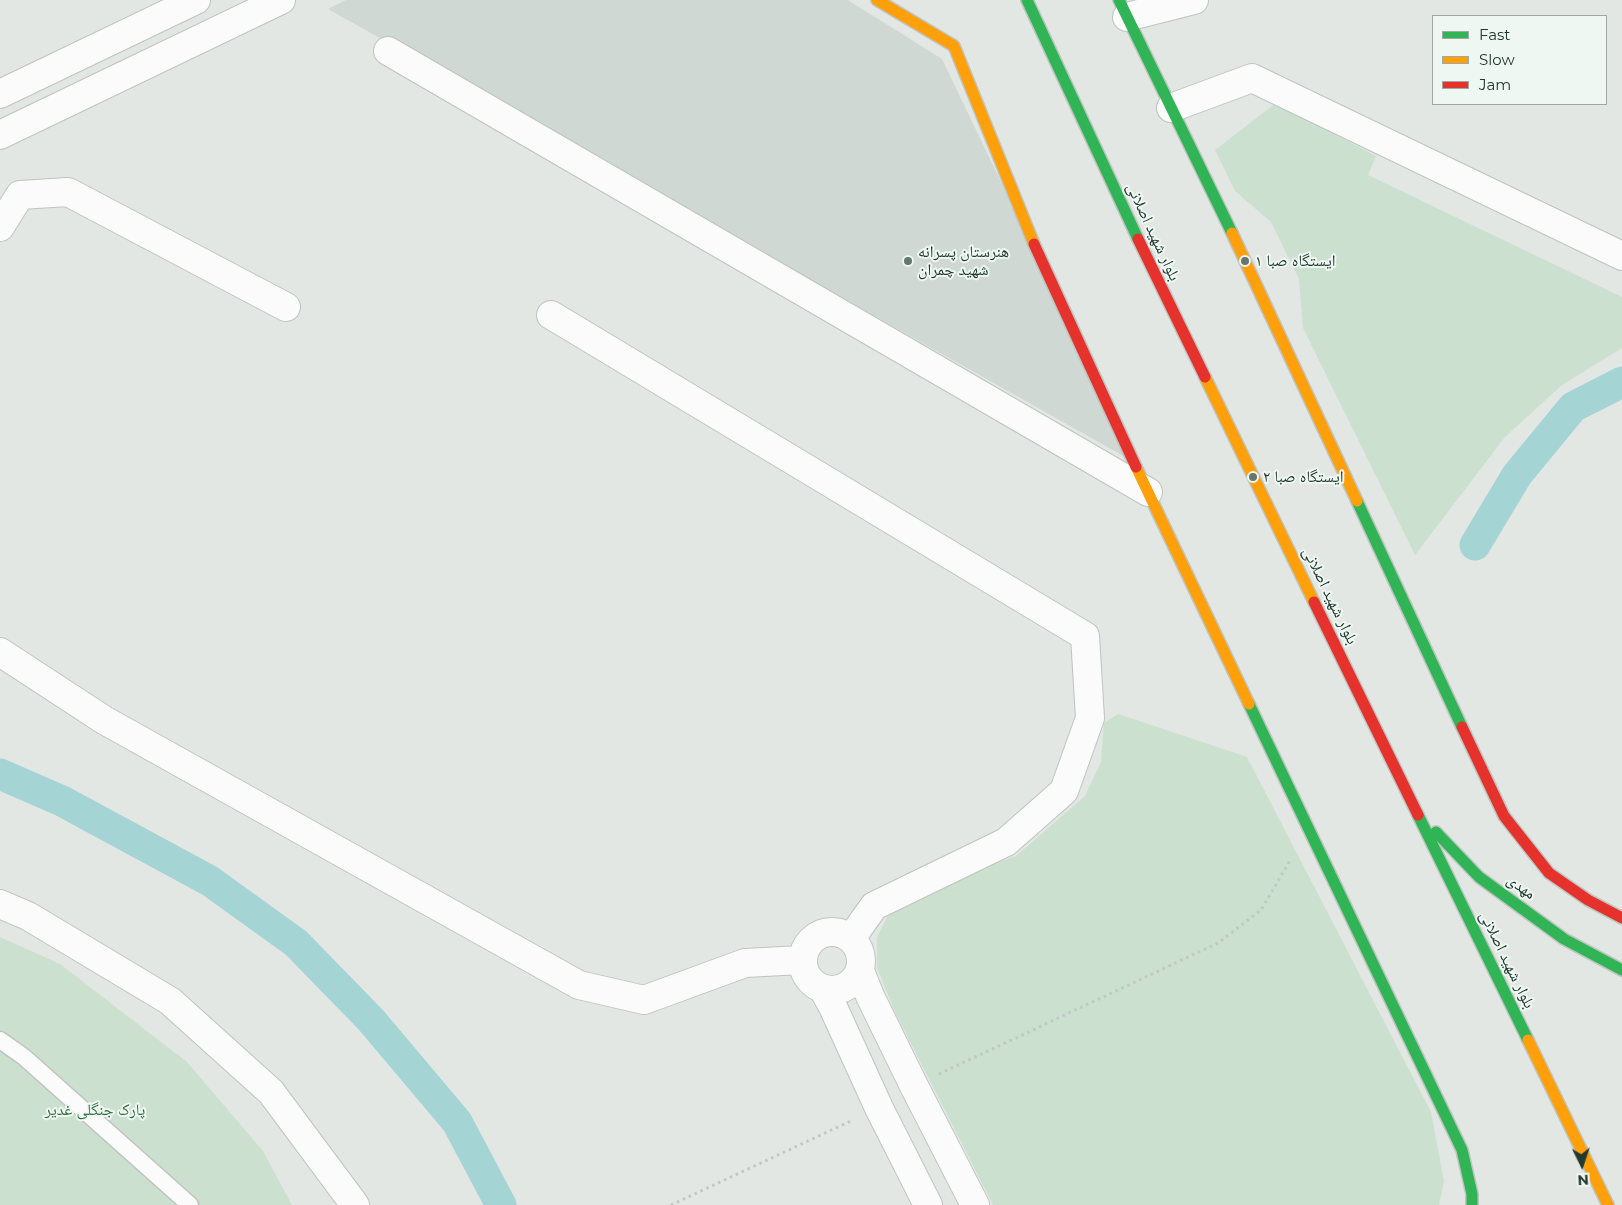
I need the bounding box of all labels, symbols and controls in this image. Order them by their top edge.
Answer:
legend [1432,15,1607,105]
text: Fast [1479,25,1510,44]
text: Slow [1479,50,1515,69]
text: Jam [1479,75,1511,94]
street label: بلوار شهید اصلانی [1122,180,1184,284]
place label: هنرستان پسرانه شهید چمران [918,242,1009,280]
place label: ایستگاه صبا ۱ [1255,251,1335,271]
marker: هنرستان پسرانه شهید چمران [902,255,914,267]
marker: ایستگاه صبا ۱ [1239,255,1251,267]
place label: ایستگاه صبا ۲ [1263,467,1343,487]
marker: ایستگاه صبا ۲ [1247,471,1259,483]
street label: بلوار شهید اصلانی [1298,544,1362,648]
street label: مهدی [1503,870,1539,904]
street label: بلوار شهید اصلانی [1475,908,1539,1012]
park label: پارک جنگلی غدیر [45,1100,145,1120]
north arrow [1557,1140,1607,1190]
text: N [1577,1171,1589,1189]

